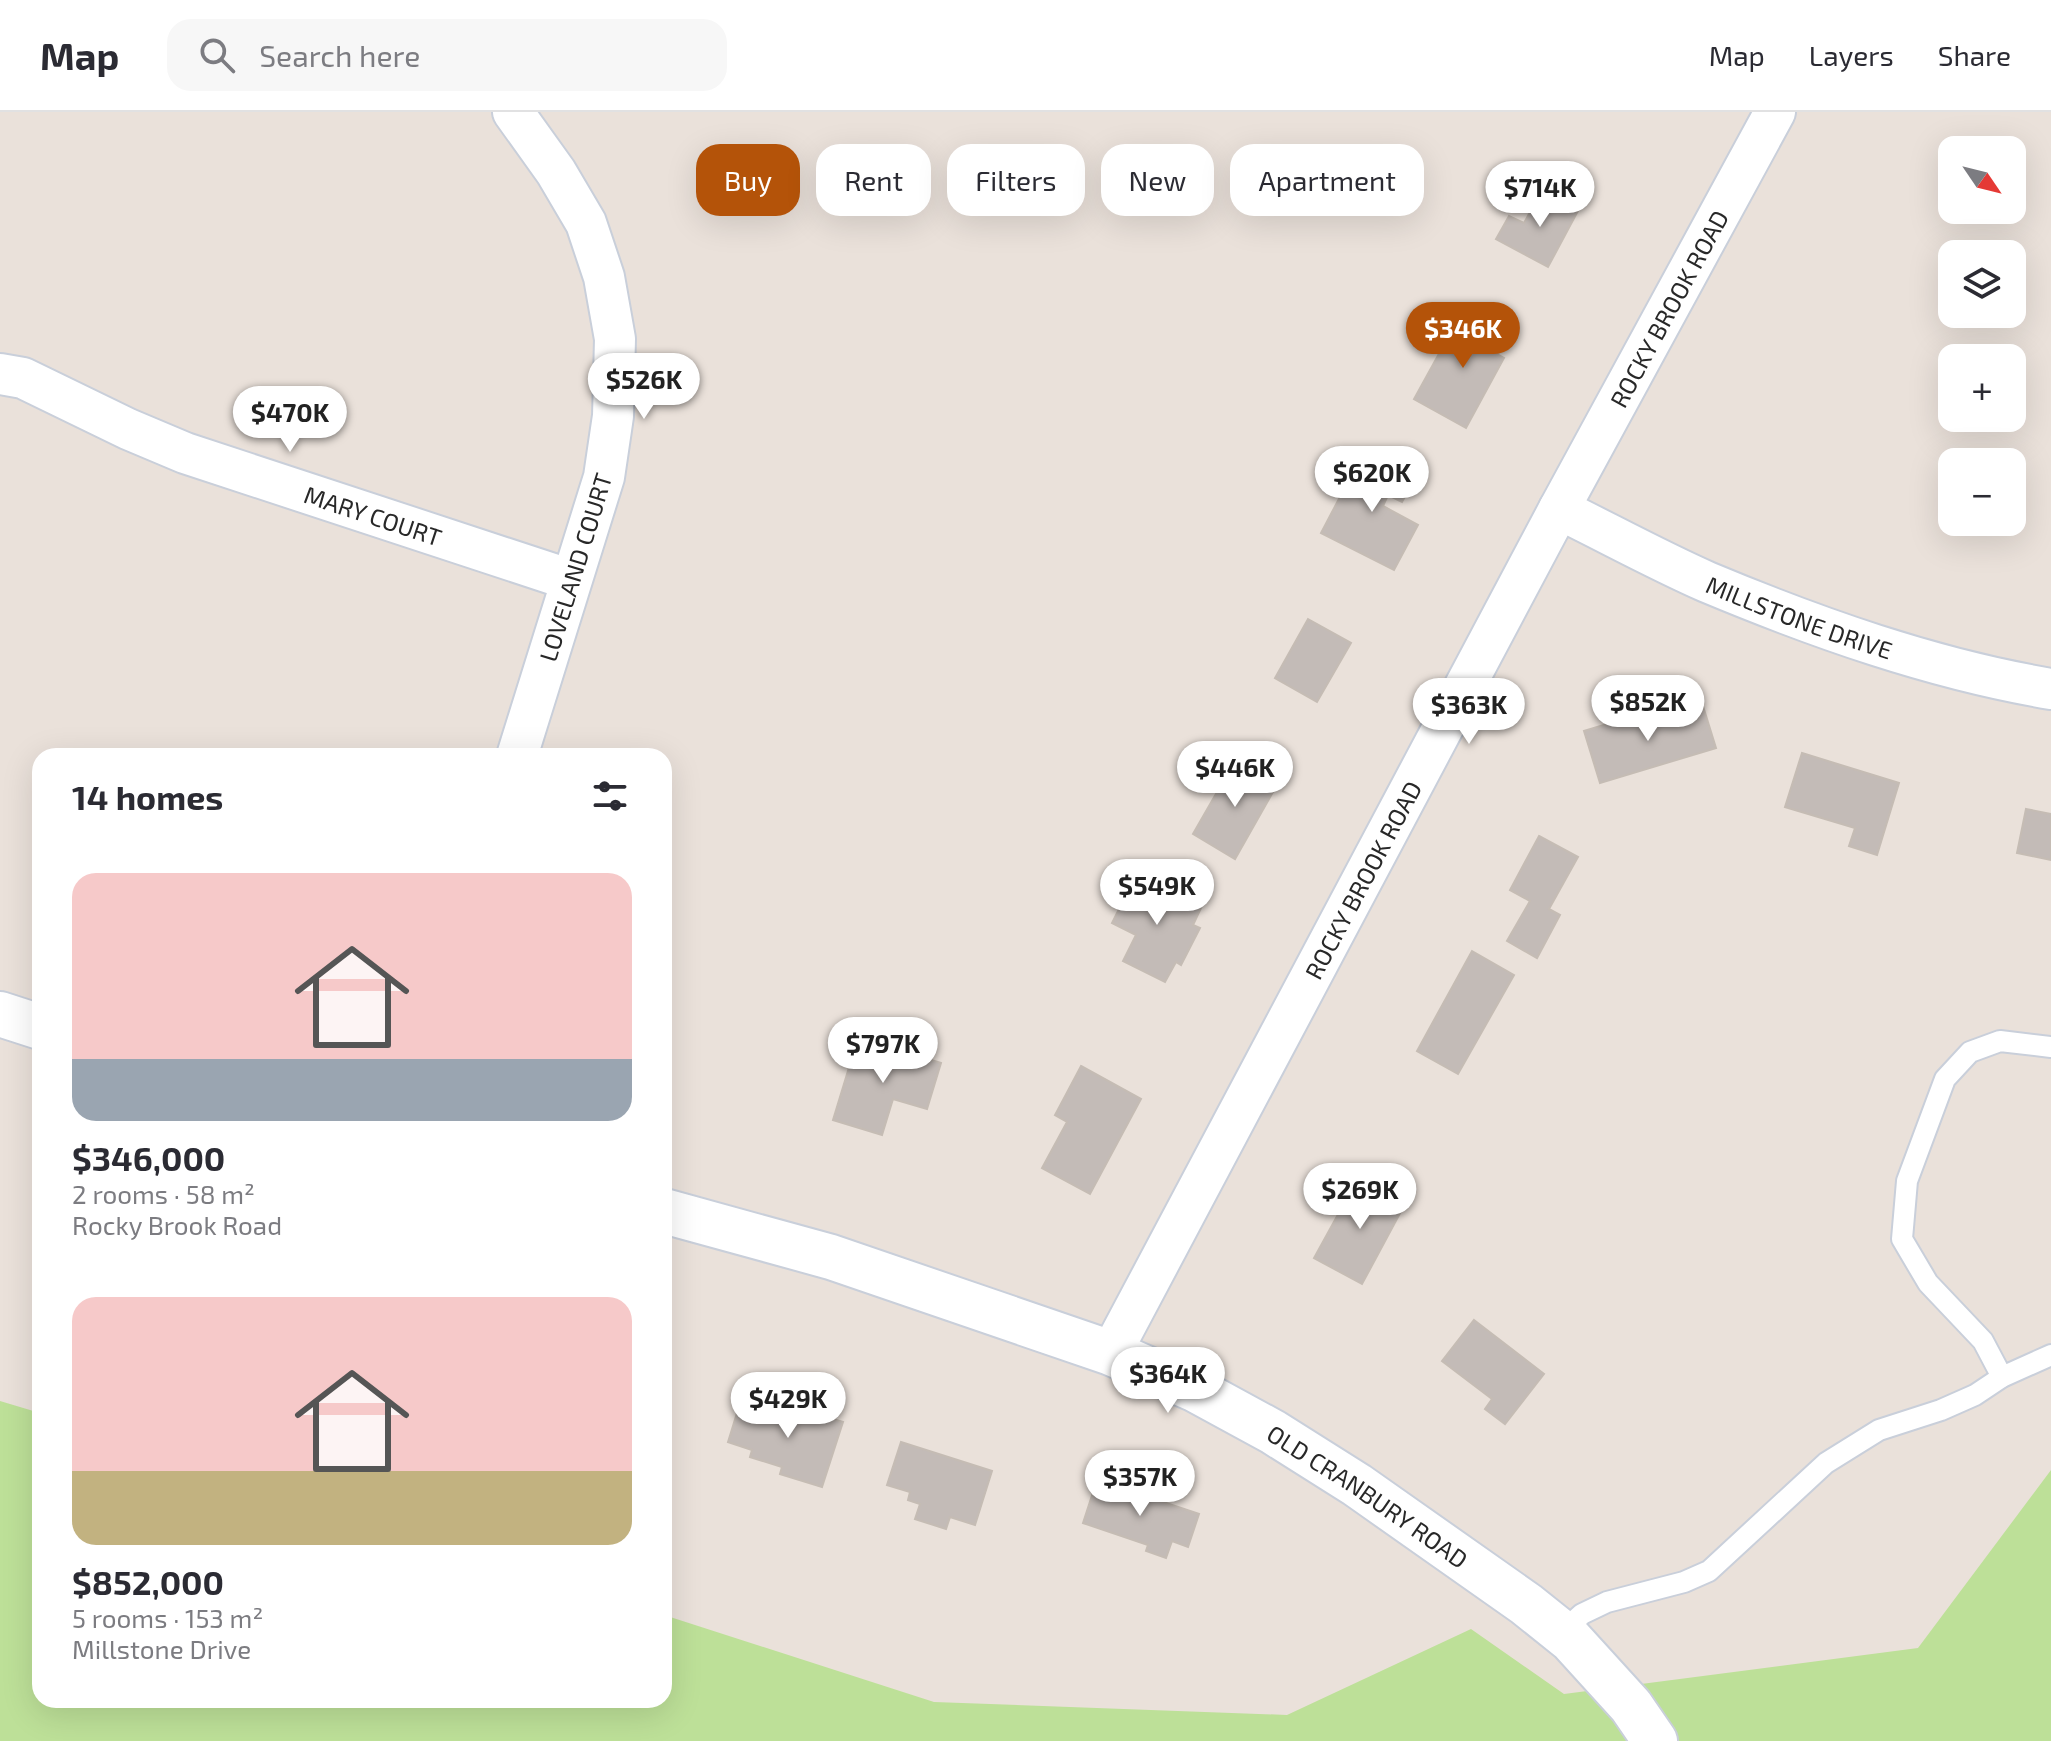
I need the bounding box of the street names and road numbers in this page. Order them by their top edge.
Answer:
street label: ROCKY BROOK ROAD [1603,205,1733,412]
street label: LOVELAND COURT [533,469,617,665]
street label: MARY COURT [301,479,446,551]
street label: MILLSTONE DRIVE [1702,569,1896,664]
street label: ROCKY BROOK ROAD [1298,776,1427,983]
street label: OLD CRANBURY ROAD [1262,1418,1474,1573]

